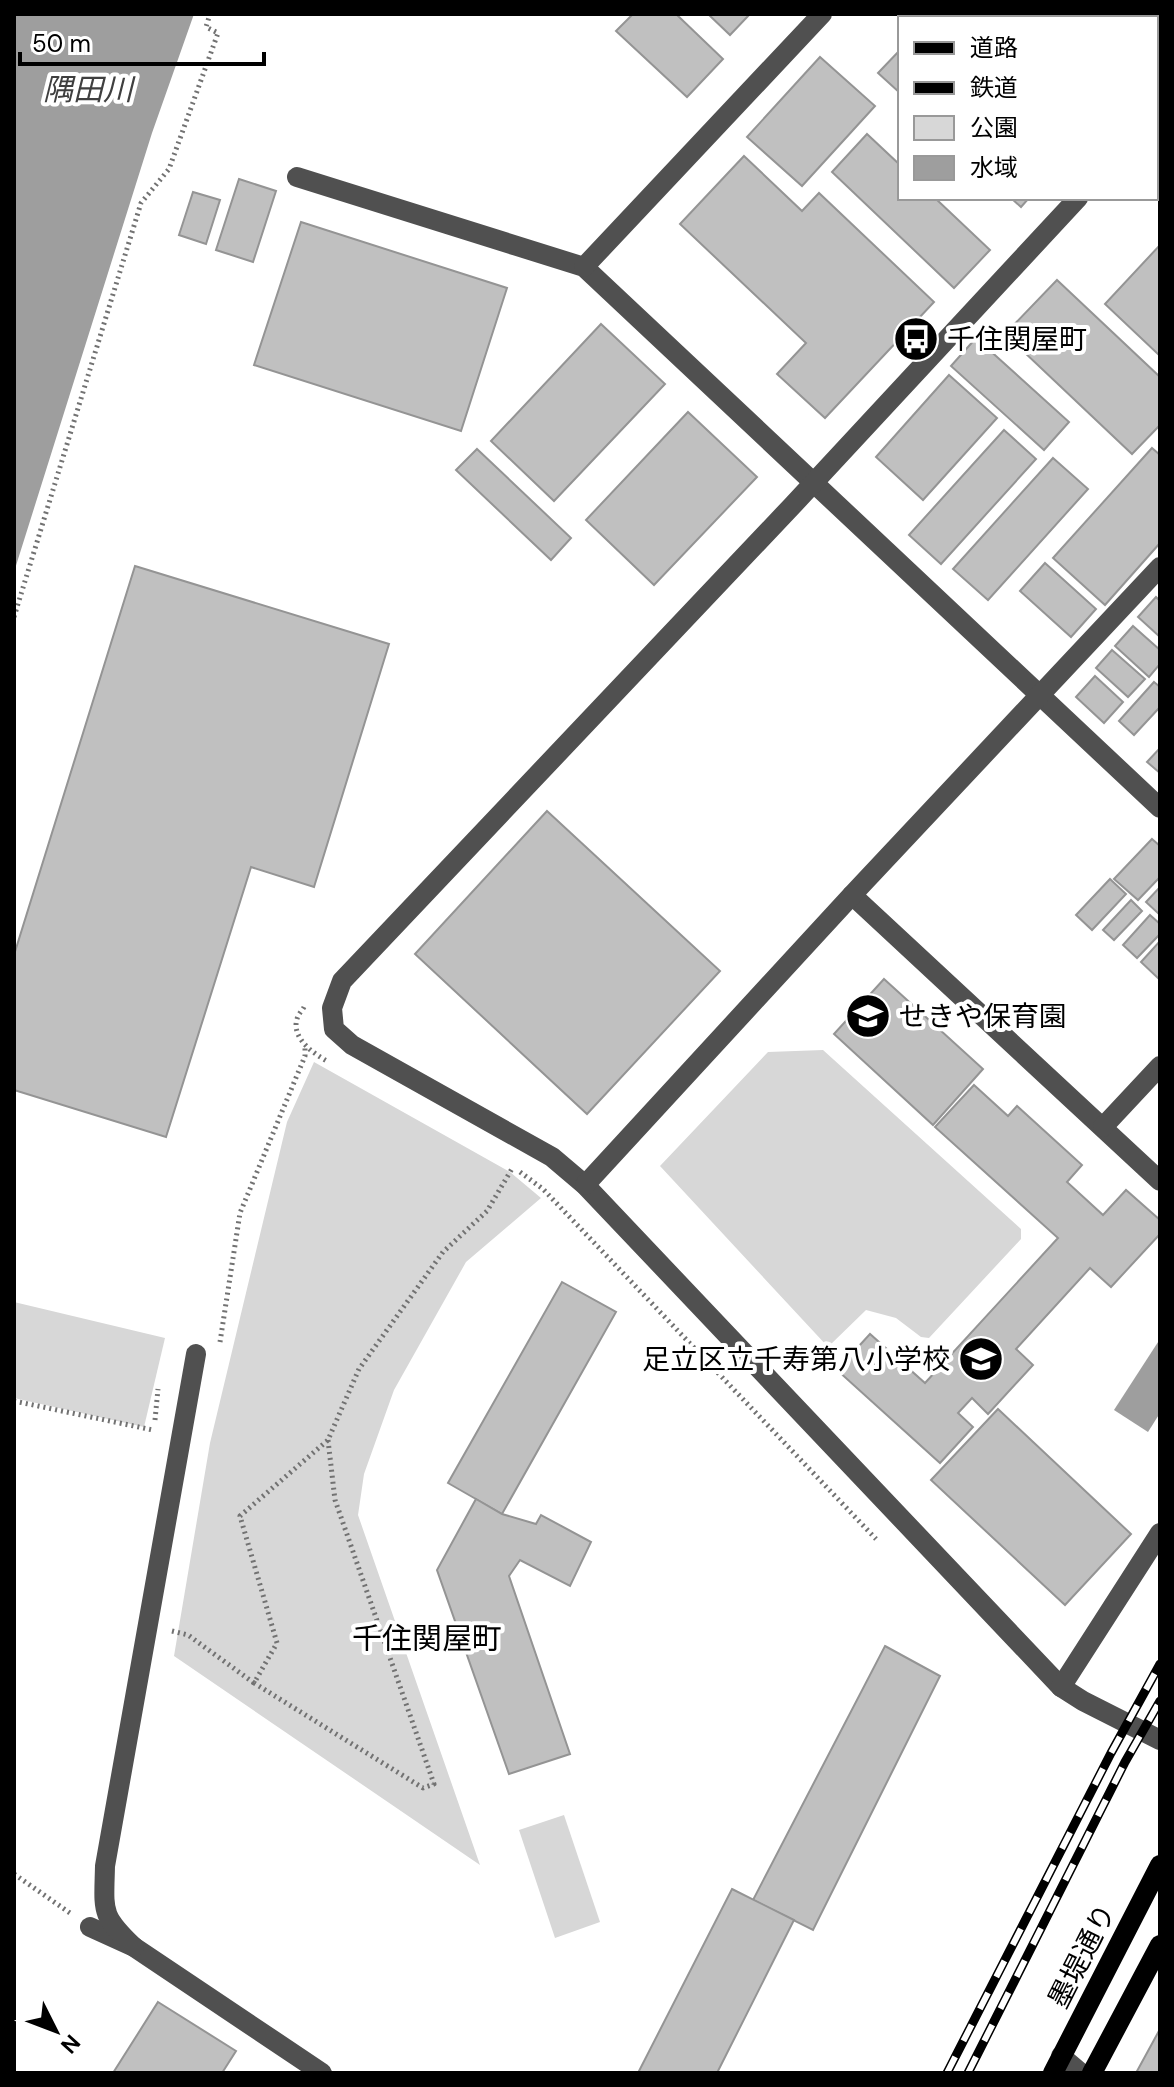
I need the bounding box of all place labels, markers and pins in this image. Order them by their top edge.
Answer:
bus stop icon: 千住関屋町 [892,315,940,363]
place label: 千住関屋町 [947,321,1087,358]
school or university icon: せきや保育園 [844,992,892,1040]
place label: せきや保育園 [899,998,1067,1035]
school or university icon: 足立区立千寿第八小学校 [957,1335,1005,1383]
place label: 足立区立千寿第八小学校 [642,1341,950,1378]

